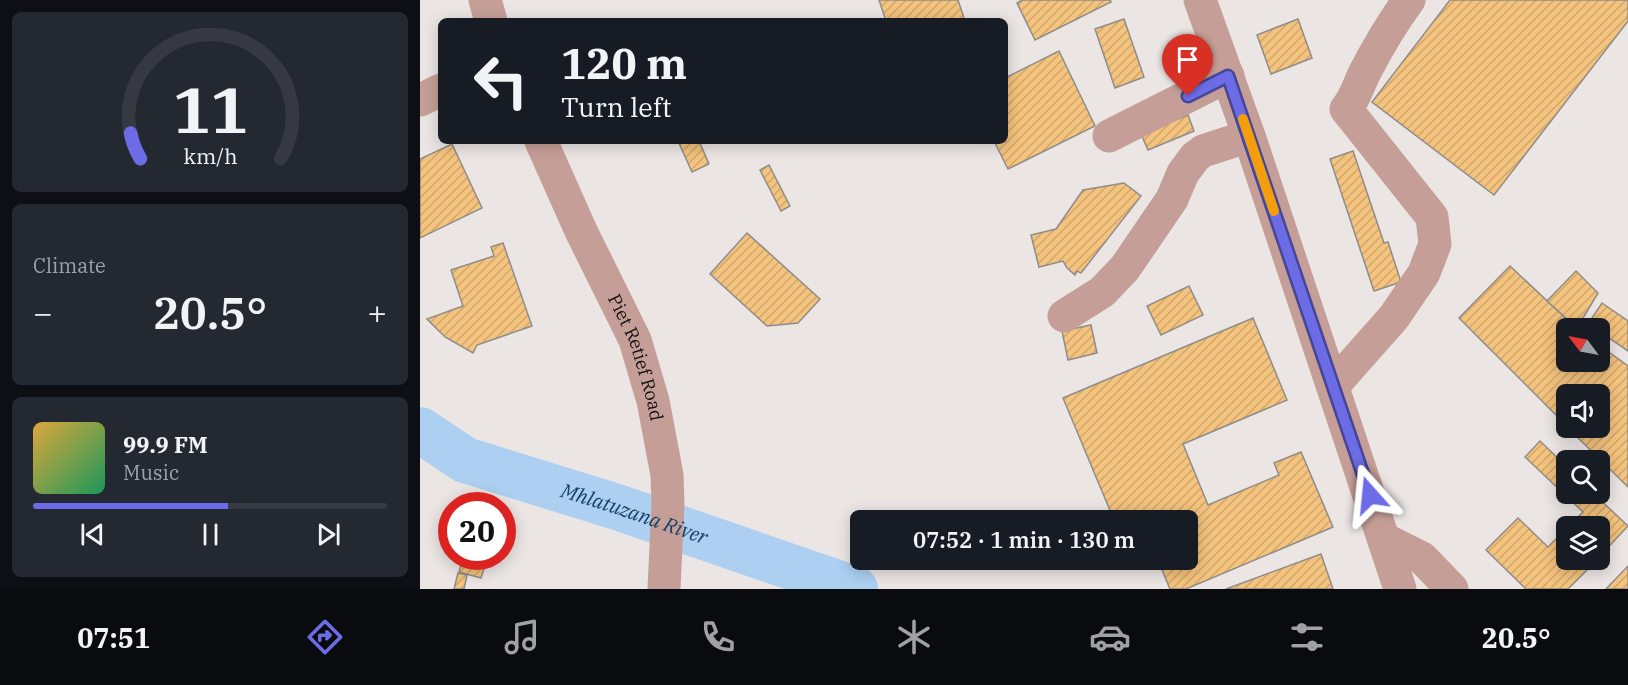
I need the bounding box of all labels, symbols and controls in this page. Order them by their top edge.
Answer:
pin [1162,34,1213,96]
text: 120 m [561,36,687,91]
icon: left [462,42,540,120]
icon: arrive [1171,43,1204,76]
text: 11 [173,69,247,150]
text: Turn left [561,89,672,124]
text: km/h [183,143,237,171]
text: Climate [33,252,106,279]
text: 20.5° [153,283,267,341]
street label: Piet Retief Road [603,290,669,423]
text: − [33,291,53,334]
text: + [367,291,387,334]
north arrow [1556,318,1610,372]
map controls [1556,318,1610,570]
button: sound [1556,384,1610,438]
text: 99.9 FM [123,430,208,459]
button: search [1556,450,1610,504]
text: Music [123,459,179,486]
position arrow [1338,463,1402,527]
water label: Mhlatuzana River [557,476,713,551]
speed limit sign: 20 [438,492,516,570]
button: layers [1556,516,1610,570]
icon: previous [76,518,109,551]
icon: pause [194,518,227,551]
icon: next [312,518,345,551]
text: 07:52 · 1 min · 130 m [913,525,1135,554]
icon: directions [304,616,346,658]
icon: music [501,616,543,658]
icon: phone [697,616,739,658]
icon: climate [893,616,935,658]
icon: car [1089,616,1131,658]
icon: filters [1286,616,1328,658]
text: 07:51 [77,620,150,655]
text: 20.5° [1482,620,1551,655]

